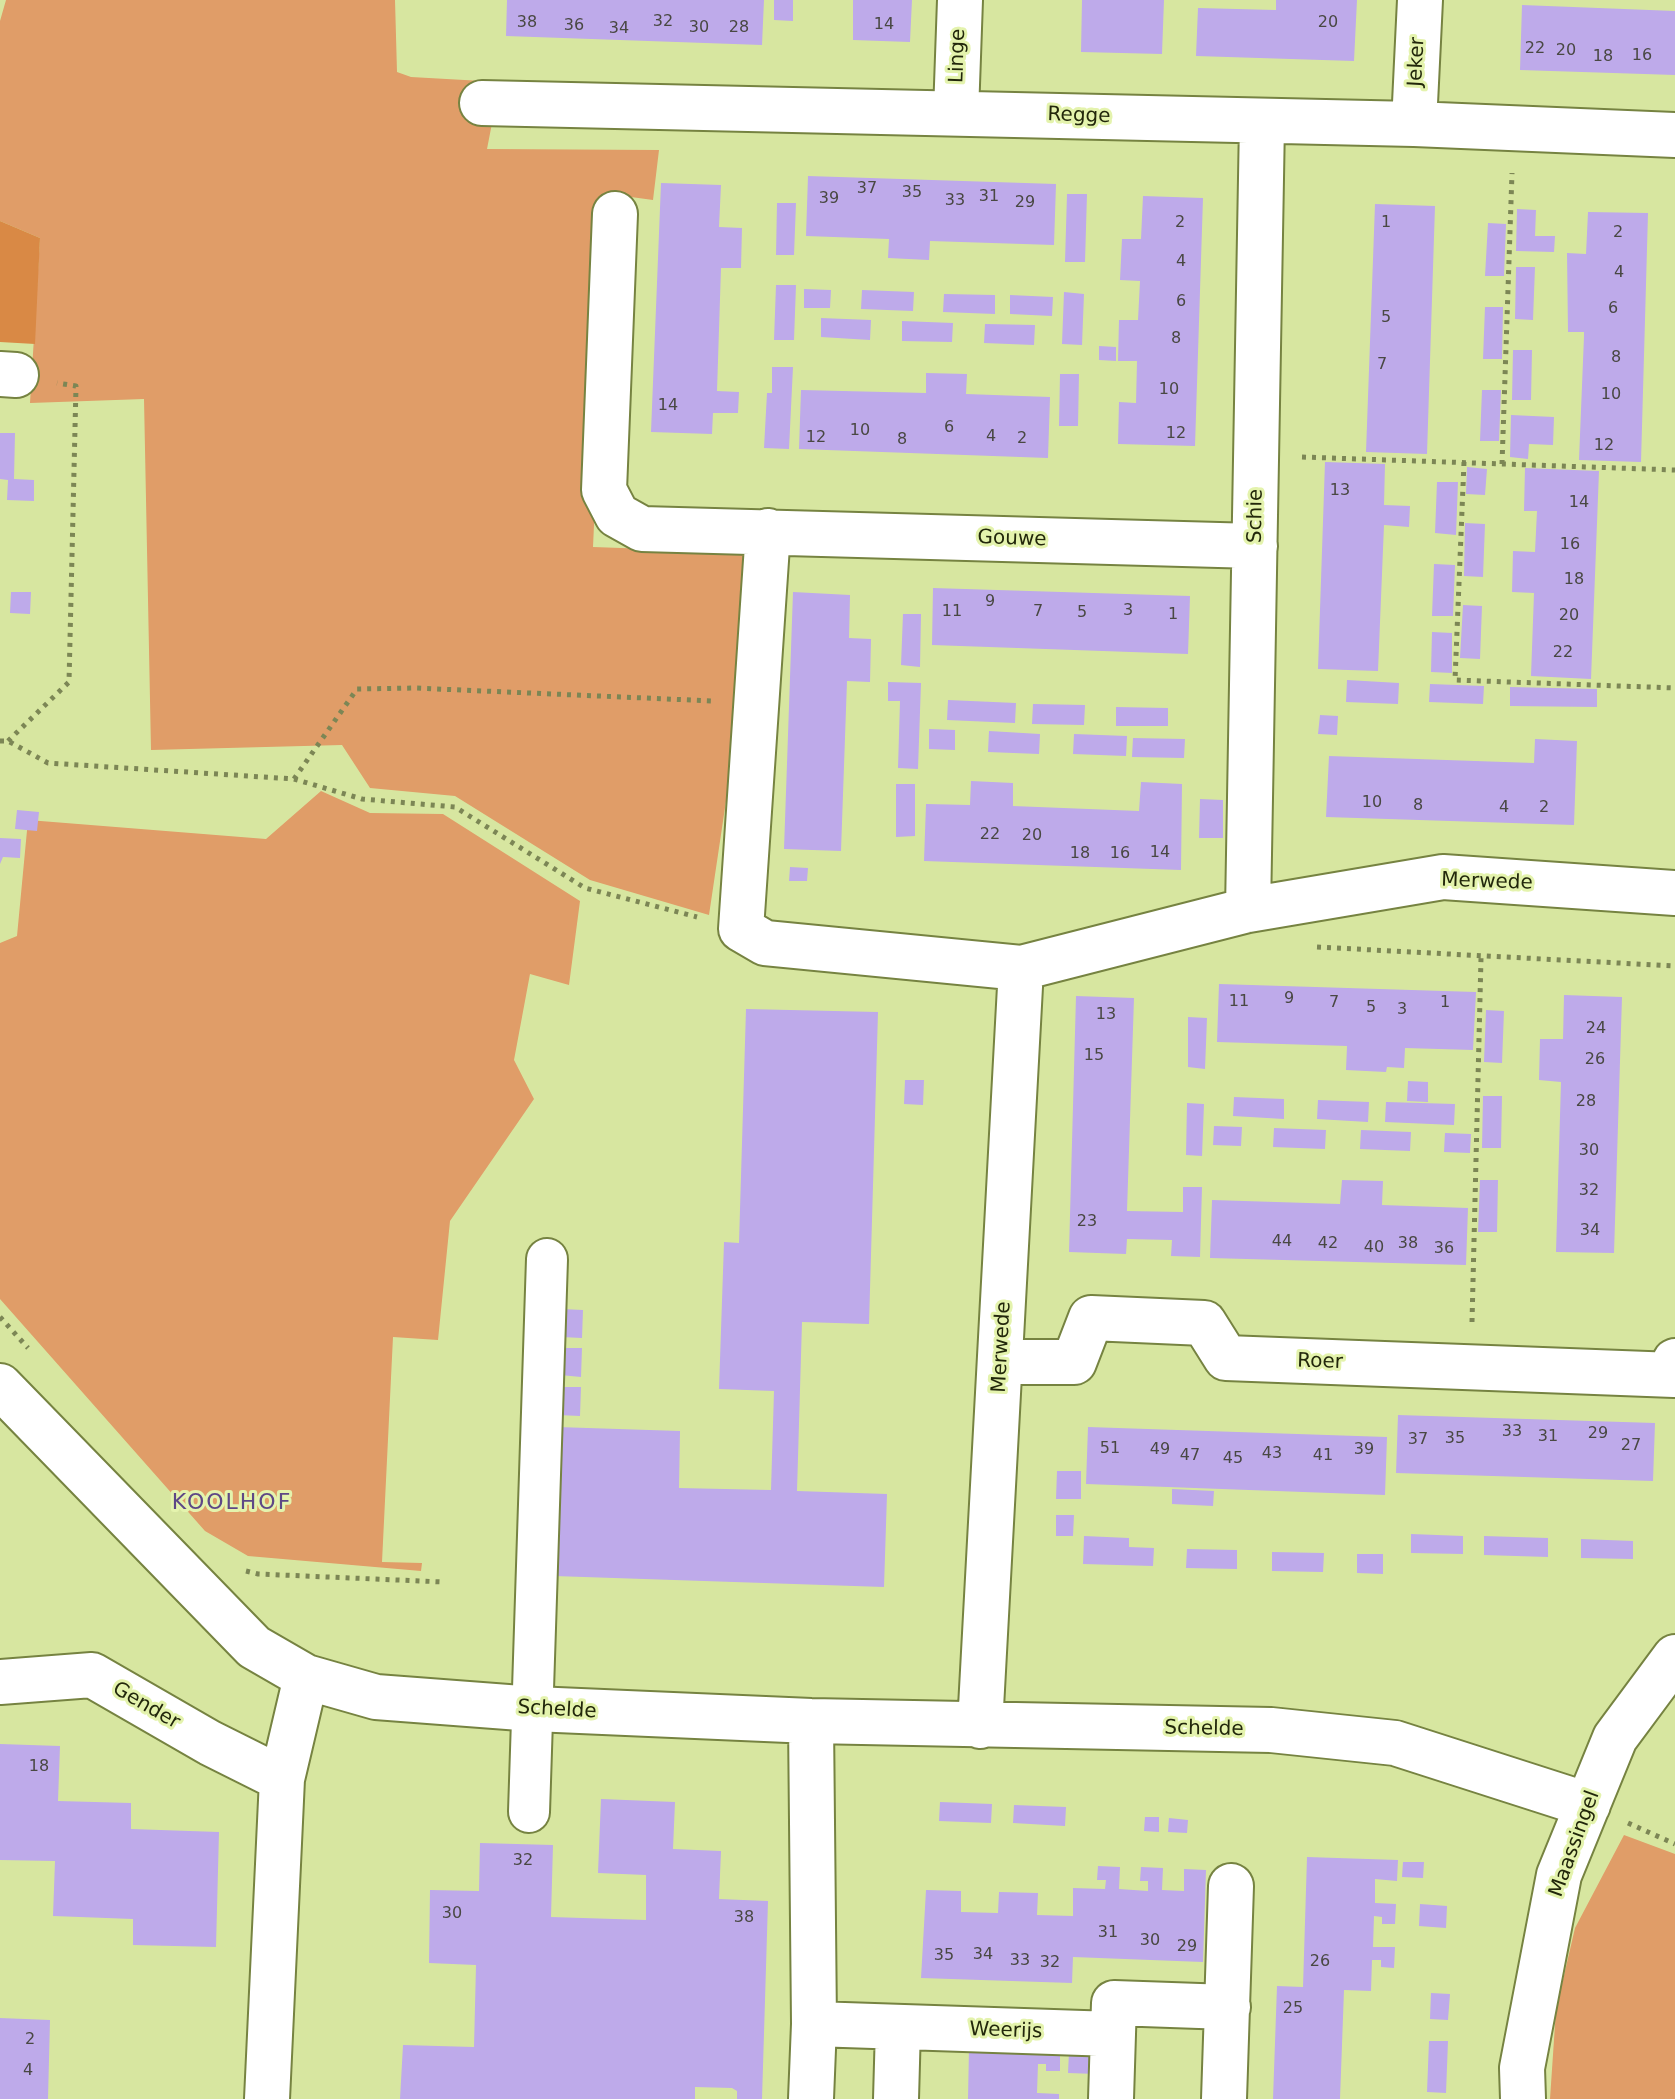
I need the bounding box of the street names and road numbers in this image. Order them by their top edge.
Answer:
street label: Linge [945,28,971,84]
street label: Jeker [1404,37,1430,87]
street label: Regge [1047,103,1111,129]
street label: Schie [1244,489,1268,543]
street label: Gouwe [977,526,1047,552]
street label: Merwede [1441,868,1533,896]
street label: Merwede [988,1301,1016,1393]
street label: Roer [1297,1349,1343,1375]
street label: Gender [108,1677,184,1735]
street label: Schelde [517,1696,597,1724]
street label: Schelde [1164,1716,1244,1742]
street label: Maassingel [1545,1788,1605,1900]
street label: Weerijs [969,2018,1043,2044]

